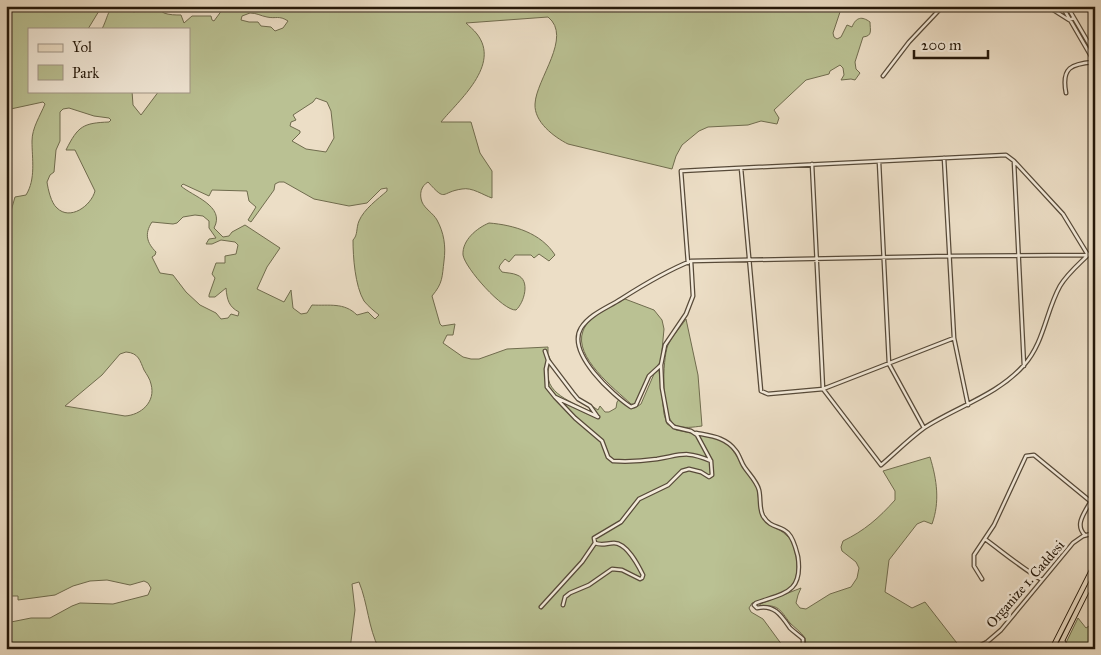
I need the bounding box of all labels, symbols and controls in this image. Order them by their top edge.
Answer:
legend [28,28,190,92]
scale bar [914,28,987,60]
text: 200 m [921,36,962,54]
text: Yol [72,38,93,56]
text: Park [72,64,99,82]
street label: Organize 1. Caddesi [983,537,1068,632]

